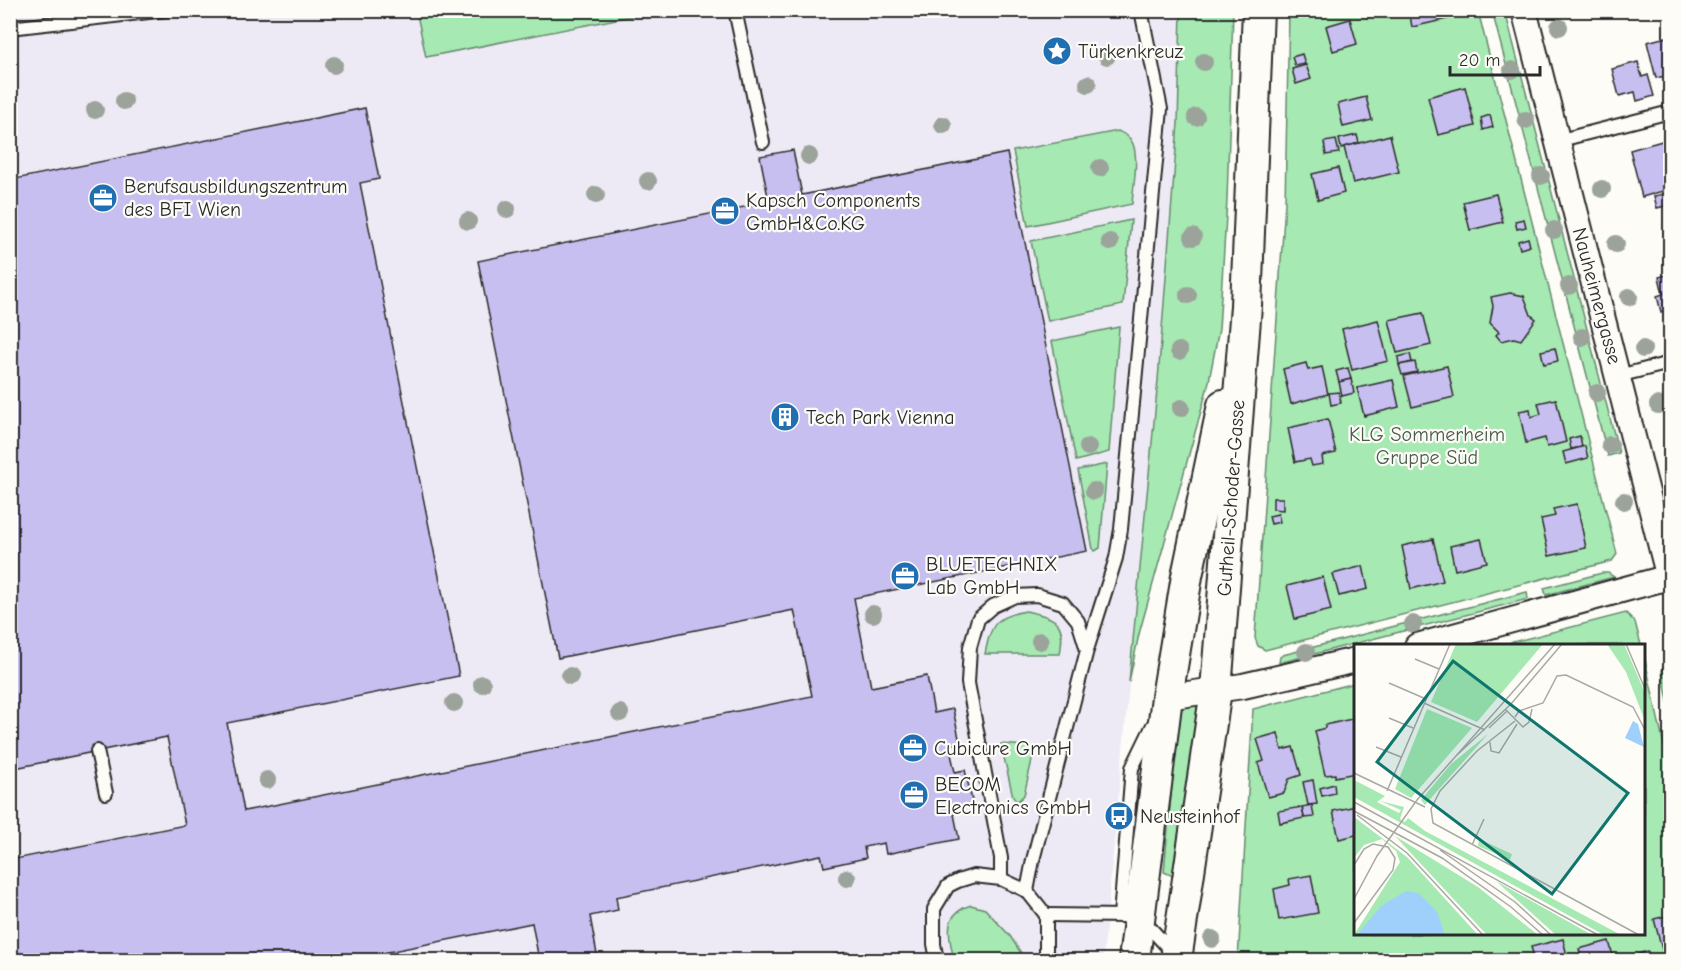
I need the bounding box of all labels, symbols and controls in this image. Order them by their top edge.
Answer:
place icon: Türkenkreuz [1041,35,1073,67]
scale bar [1450,39,1540,77]
place label: Türkenkreuz [1078,40,1183,63]
text: 20 m [1459,50,1500,71]
place label: Berufsausbildungszentrum des BFI Wien [124,175,347,221]
office icon: Berufsausbildungszentrum des BFI Wien [87,182,119,214]
place label: Kapsch Components GmbH&Co.KG [746,189,920,235]
office icon: Kapsch Components GmbH&Co.KG [709,195,741,227]
street label: Nauheimergasse [1568,225,1626,367]
street label: Gutheil-Schoder-Gasse [1213,399,1249,597]
building icon: Tech Park Vienna [769,401,801,433]
place label: Tech Park Vienna [806,406,955,429]
park label: KLG Sommerheim Gruppe Süd [1349,423,1505,469]
place label: BLUETECHNIX Lab GmbH [926,553,1057,599]
office icon: BLUETECHNIX Lab GmbH [889,560,921,592]
inset map [1354,644,1645,935]
office icon: Cubicure GmbH [897,732,929,764]
place label: Cubicure GmbH [934,737,1072,760]
place label: BECOM Electronics GmbH [935,773,1091,819]
office icon: BECOM Electronics GmbH [898,779,930,811]
bus stop icon: Neusteinhof [1103,800,1135,832]
place label: Neusteinhof [1140,805,1241,828]

